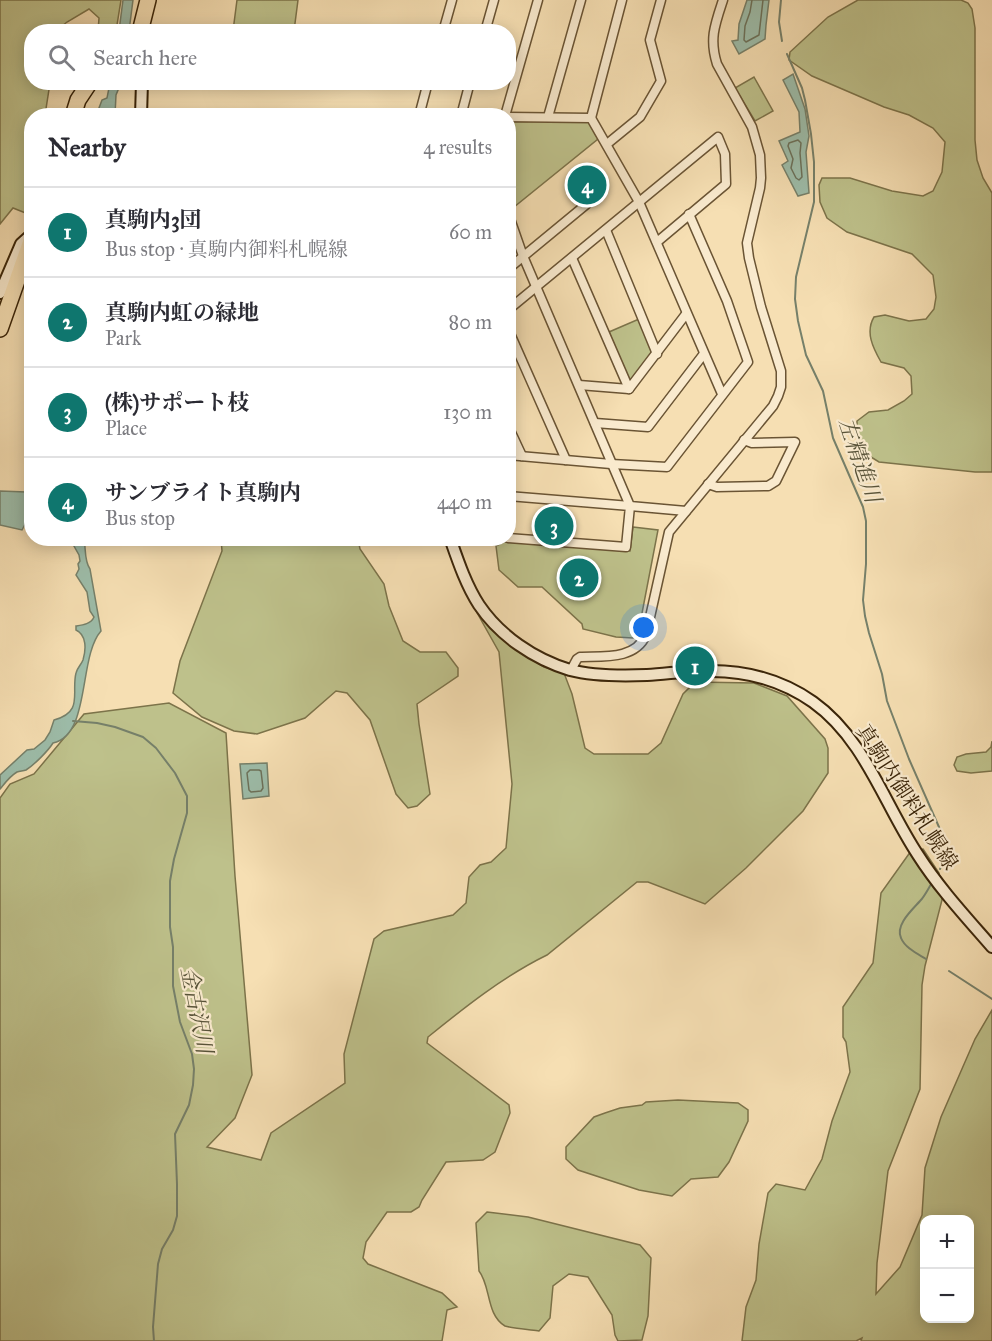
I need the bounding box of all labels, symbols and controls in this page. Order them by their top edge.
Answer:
search box [24,24,516,90]
icon: search [45,41,78,74]
text: Search here [93,44,197,71]
text: Nearby [48,131,126,163]
text: 4 results [423,135,492,159]
pin: 4 [568,162,606,207]
text: 真駒内3団 [105,206,202,233]
text: 1 [64,220,71,244]
text: 60 m [449,220,492,244]
text: Bus stop · 真駒内御料札幌線 [105,237,348,261]
text: 真駒内虹の緑地 [105,299,259,326]
text: 2 [63,310,72,334]
text: 80 m [449,310,492,334]
text: Park [105,326,141,350]
text: (株)サポート枝 [105,389,249,416]
text: 3 [64,400,72,424]
text: 130 m [443,400,492,424]
water label: 左精進川 [833,414,888,508]
text: Place [105,416,147,440]
text: サンブライト真駒内 [105,479,301,506]
text: 4 [62,490,73,514]
text: 440 m [437,490,492,514]
pin: 3 [534,504,574,548]
text: Bus stop [105,506,175,530]
pin: 2 [560,556,598,600]
your location [629,613,658,642]
pin: 1 [676,644,714,688]
street label: 真駒内御料札幌線 [850,719,964,875]
water label: 金古沢川 [175,964,219,1058]
map controls [920,1215,974,1323]
button: + [920,1215,974,1269]
button: − [920,1269,974,1323]

